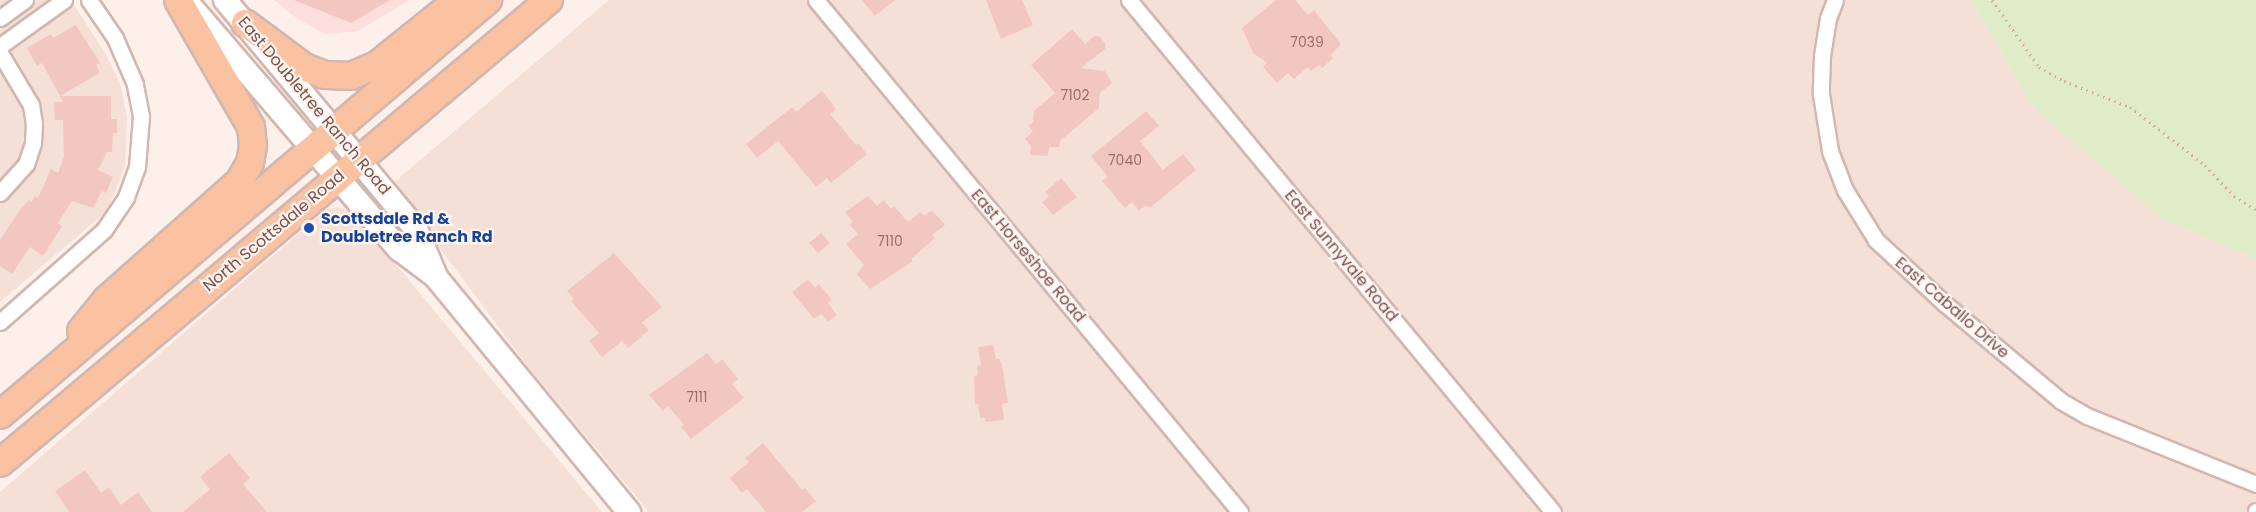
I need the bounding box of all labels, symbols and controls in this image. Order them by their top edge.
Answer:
street label: East Doubletree Ranch Road [234,13,394,199]
house number: 7039 [1290,34,1324,50]
house number: 7102 [1061,87,1089,103]
house number: 7040 [1108,152,1142,168]
street label: North Scottsdale Road [199,166,349,296]
street label: East Horseshoe Road [967,186,1089,326]
street label: East Sunnyvale Road [1280,186,1402,326]
place label: Scottsdale Rd & Doubletree Ranch Rd [321,209,493,247]
marker: Scottsdale Rd & Doubletree Ranch Rd [302,221,316,235]
house number: 7110 [877,233,903,249]
street label: East Caballo Drive [1891,253,2013,363]
house number: 7111 [686,389,708,405]

